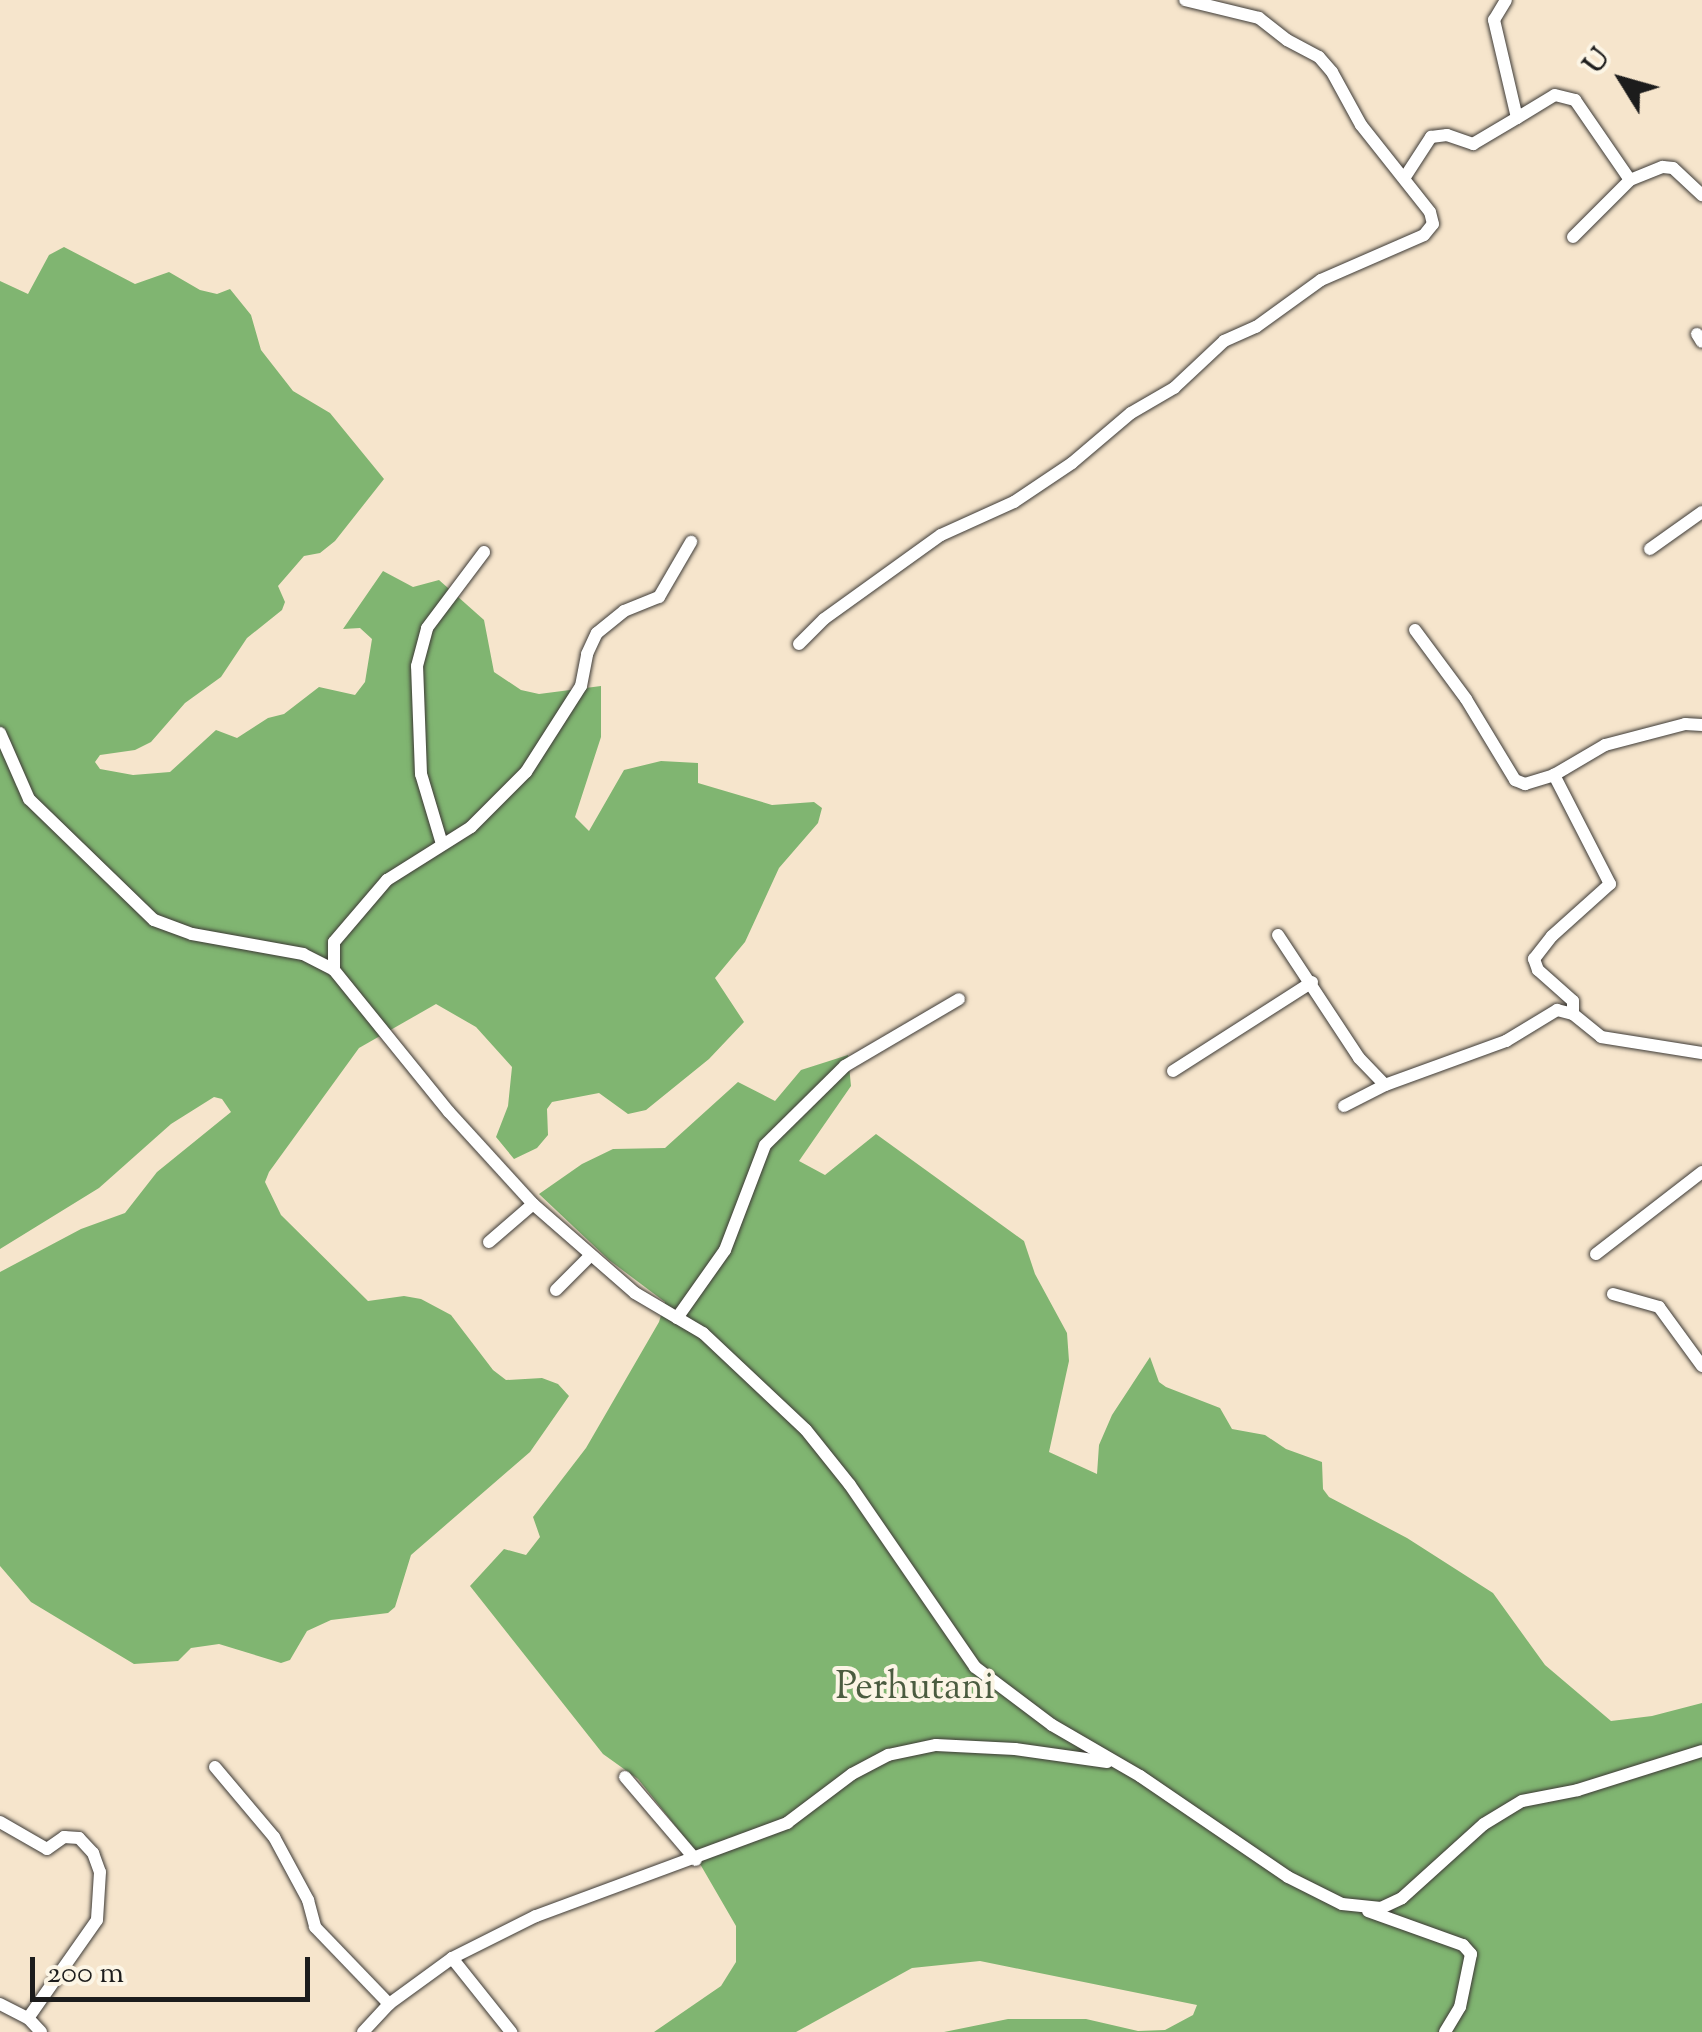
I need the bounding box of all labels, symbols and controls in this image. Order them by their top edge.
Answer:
north arrow [1572,30,1672,130]
text: U [1575,41,1621,83]
park label: Perhutani [835,1667,995,1713]
scale bar [35,1937,315,1999]
text: 200 m [47,1953,124,1996]

